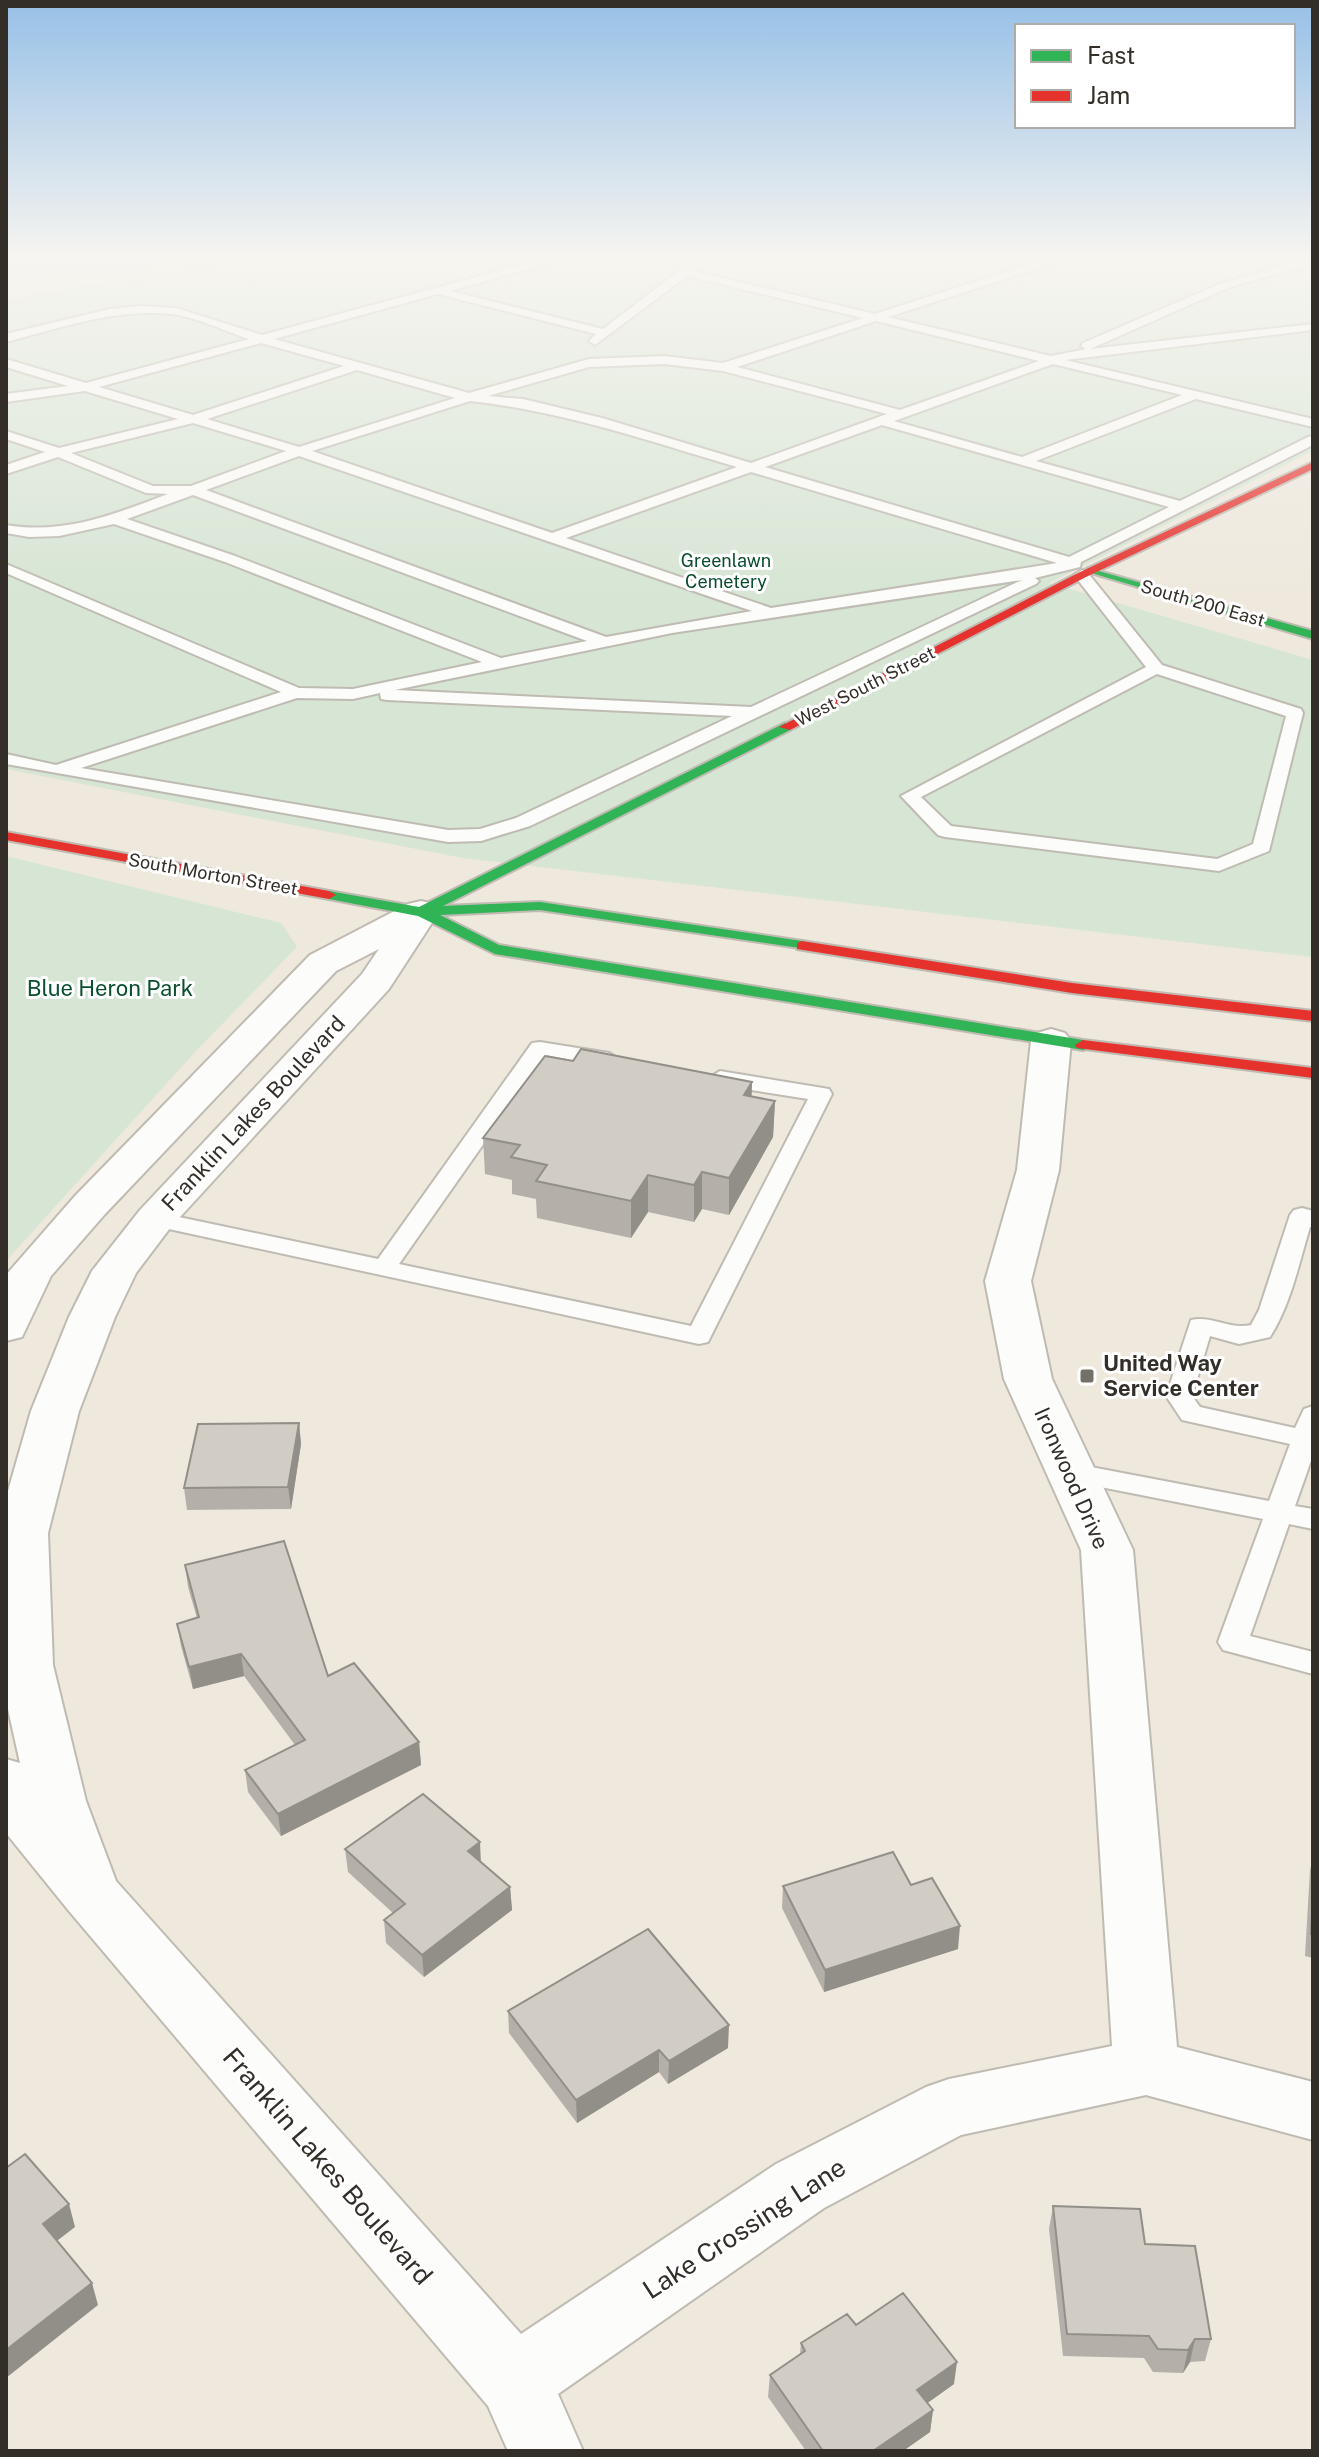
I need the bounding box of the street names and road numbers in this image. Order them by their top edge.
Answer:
street label: South 200 East [1138,575,1268,631]
street label: West South Street [792,642,938,730]
street label: South Morton Street [127,849,299,899]
street label: Franklin Lakes Boulevard [156,1010,350,1216]
street label: Ironwood Drive [1029,1403,1115,1553]
street label: Franklin Lakes Boulevard [217,2041,439,2291]
street label: Lake Crossing Lane [637,2151,851,2305]

